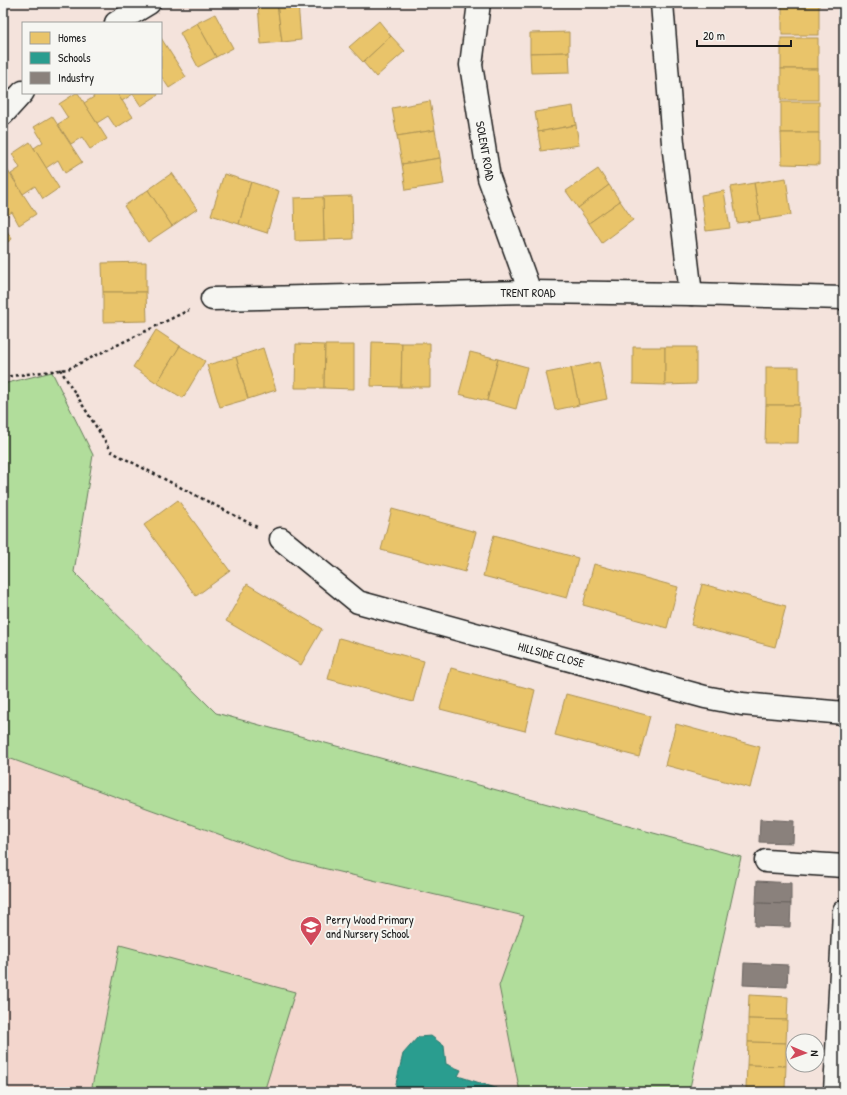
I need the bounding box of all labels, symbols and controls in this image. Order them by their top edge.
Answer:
legend [22,22,162,94]
scale bar [697,22,791,48]
text: 20 m [703,27,725,44]
text: Homes [58,29,86,46]
text: Schools [58,49,91,66]
text: Industry [58,69,94,86]
street label: SOLENT ROAD [472,120,499,182]
street label: TRENT ROAD [501,284,556,301]
street label: HILLSIDE CLOSE [516,638,587,672]
place label: Perry Wood Primary and Nursery School [326,911,414,942]
school or university icon: Perry Wood Primary and Nursery School [298,914,324,947]
north arrow [785,1033,825,1073]
text: N [808,1050,822,1057]

